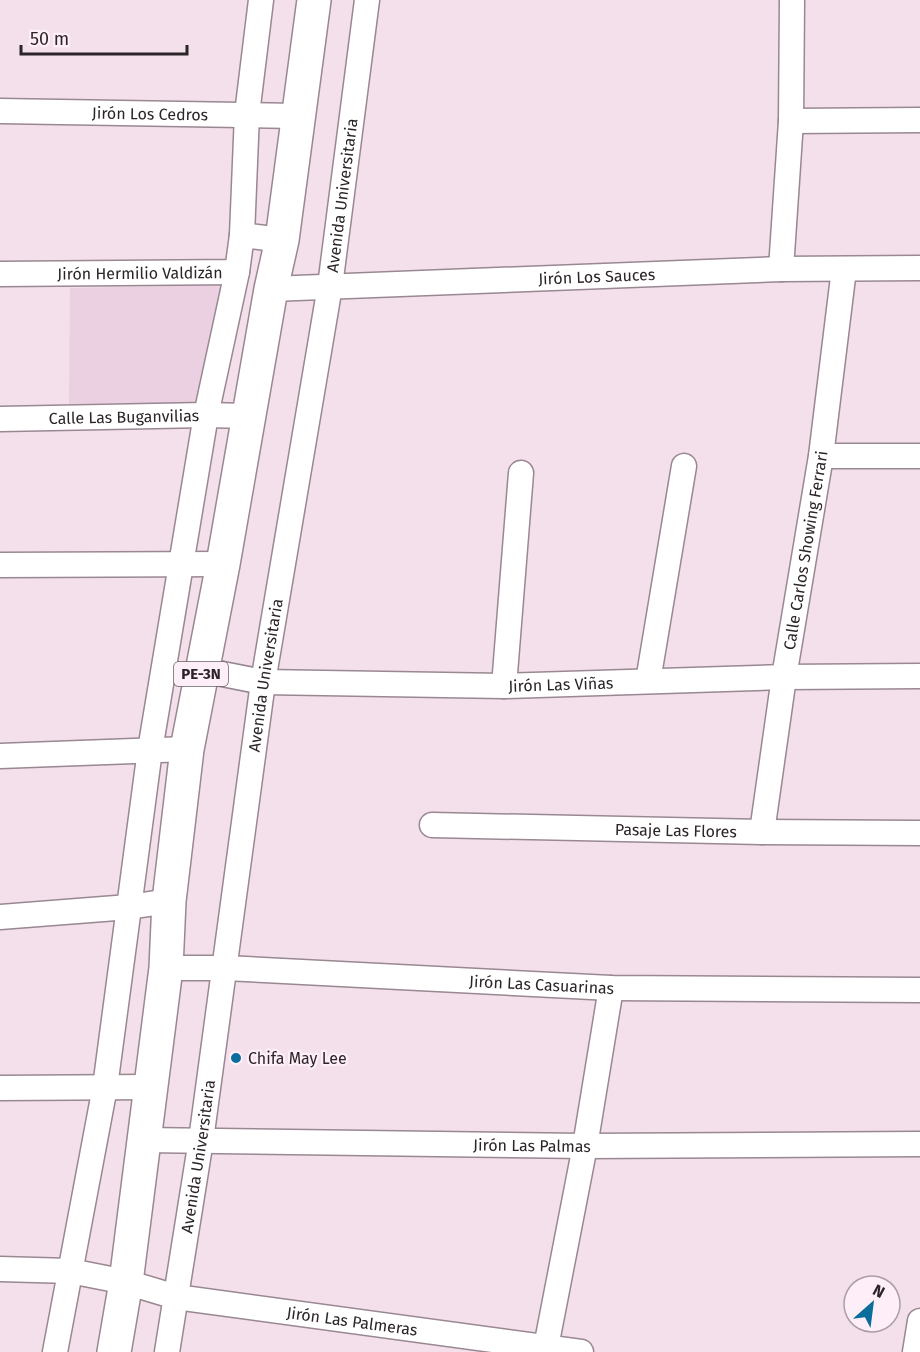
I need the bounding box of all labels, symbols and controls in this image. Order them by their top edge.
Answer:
scale bar [21,18,188,56]
text: 50 m [30,28,69,50]
street label: Jirón Los Cedros [92,104,208,124]
street label: Avenida Universitaria [323,117,362,273]
street label: Jirón Hermilio Valdizán [57,263,223,284]
street label: Jirón Los Sauces [538,265,656,289]
street label: Calle Las Buganvilias [49,406,199,428]
street label: Calle Carlos Showing Ferrari [780,450,832,651]
street label: Avenida Universitaria [245,597,287,753]
road number: PE-3N [174,662,228,686]
street label: Jirón Las Viñas [508,673,614,696]
street label: Pasaje Las Flores [615,820,737,841]
street label: Jirón Las Casuarinas [469,972,615,998]
place label: Chifa May Lee [248,1049,347,1068]
marker: Chifa May Lee [229,1051,243,1065]
street label: Avenida Universitaria [177,1079,219,1235]
street label: Jirón Las Palmas [473,1135,591,1156]
north arrow [842,1274,902,1334]
text: N [870,1280,888,1302]
street label: Jirón Las Palmeras [285,1303,419,1340]

